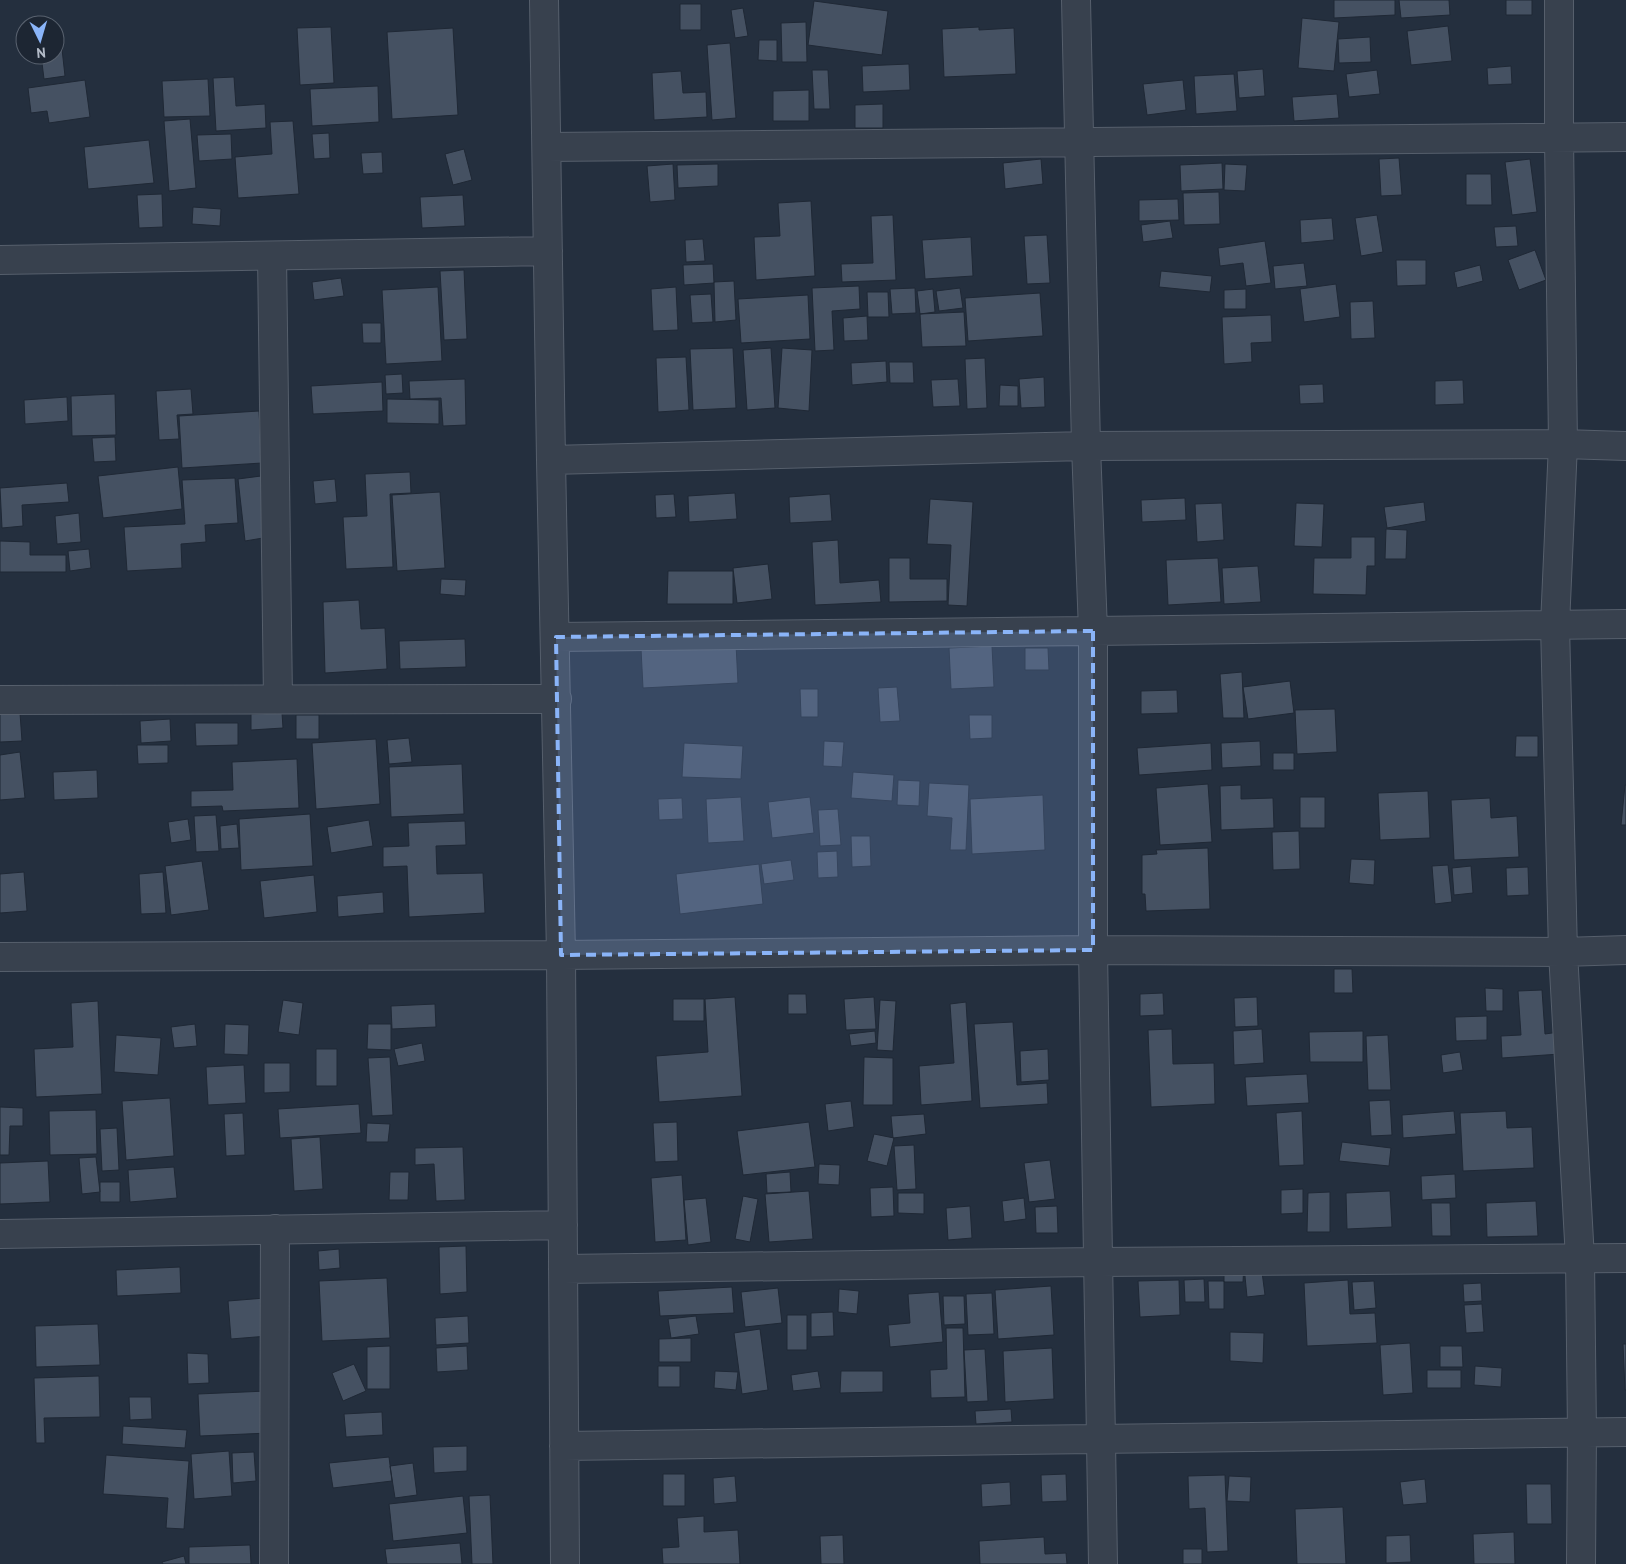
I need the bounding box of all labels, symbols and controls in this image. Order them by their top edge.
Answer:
north arrow [15,15,65,65]
text: N [36,44,47,62]

